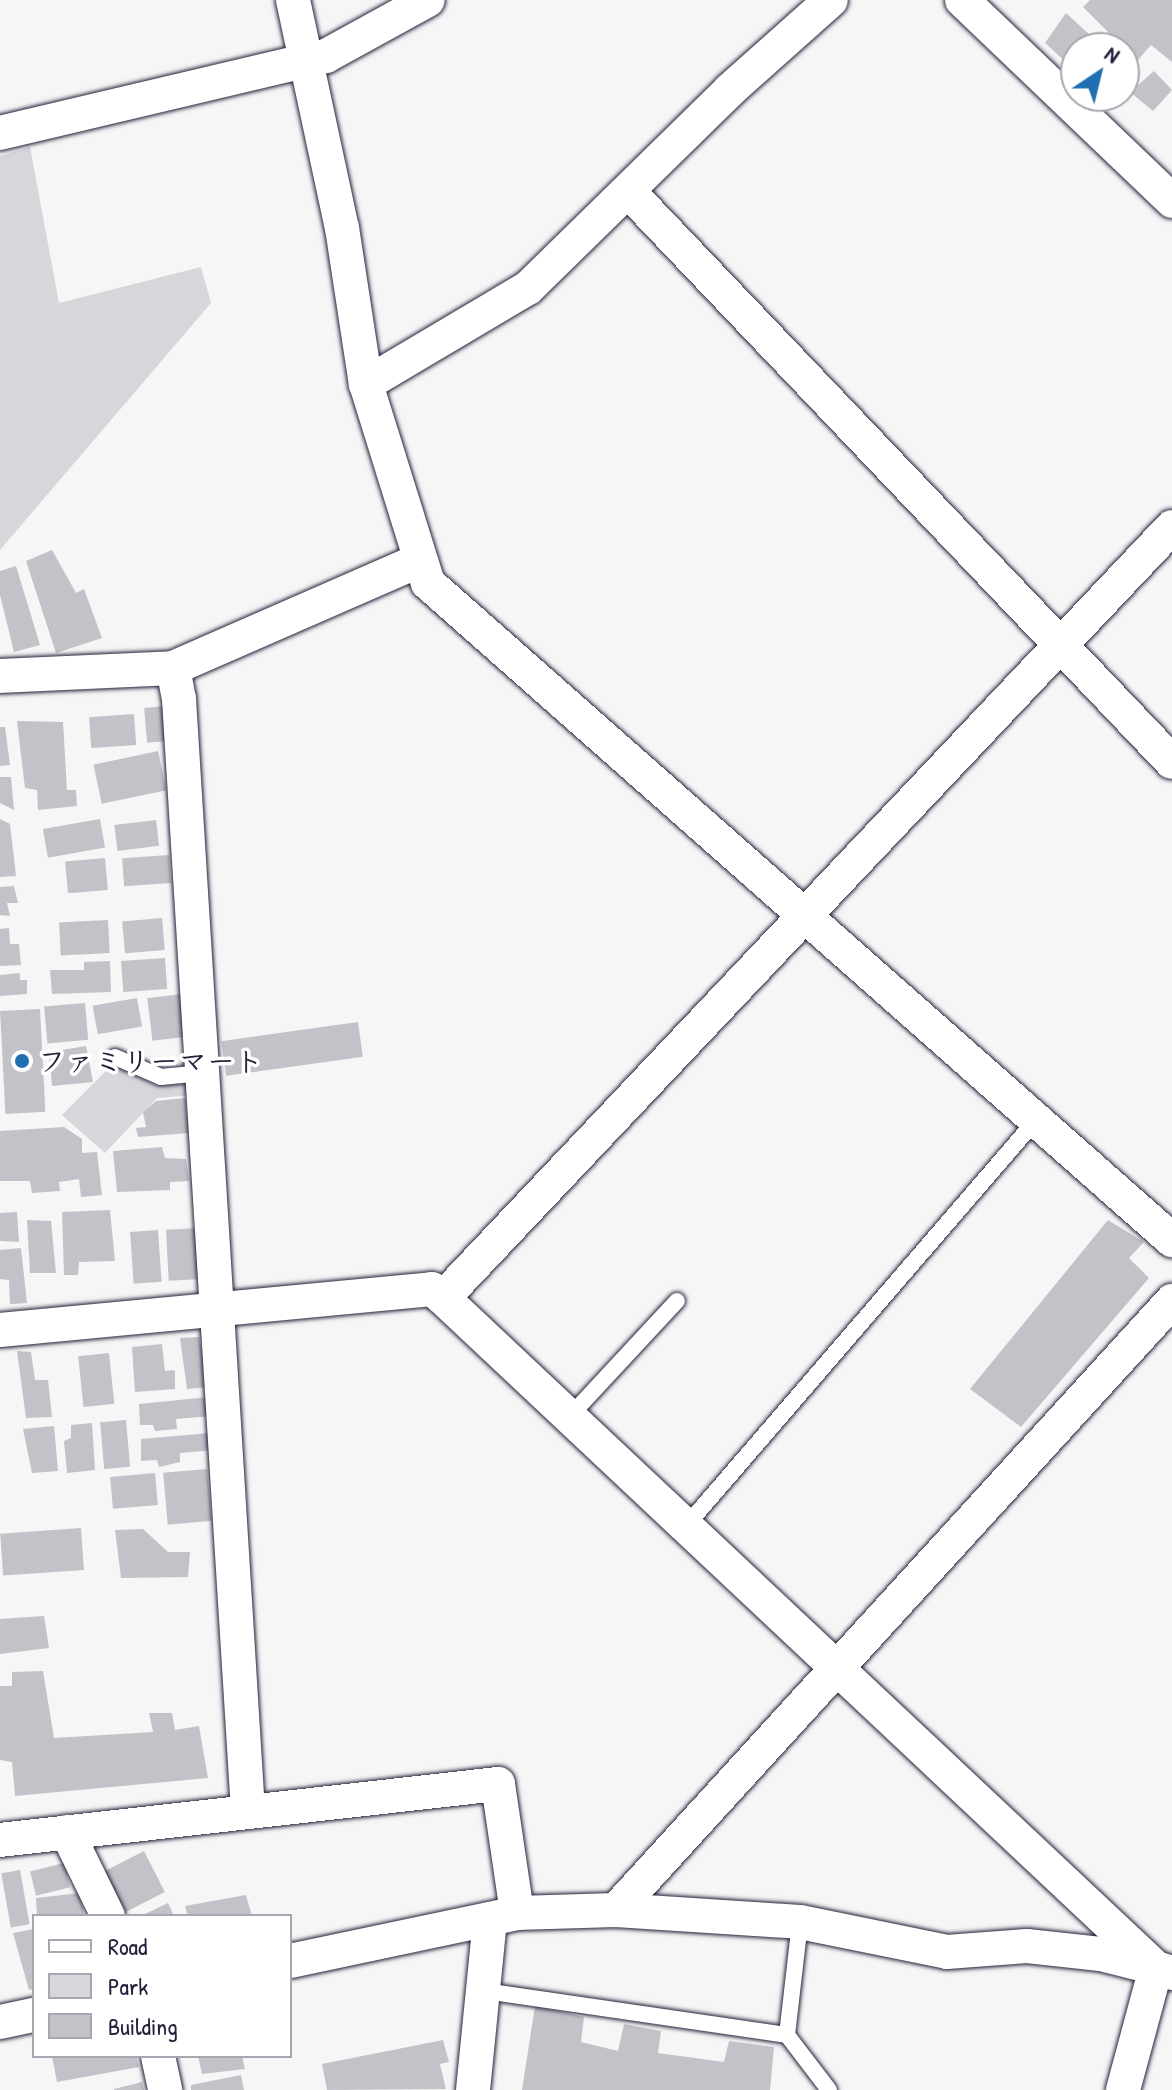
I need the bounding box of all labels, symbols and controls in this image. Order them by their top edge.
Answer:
north arrow [1060,32,1140,112]
text: N [1099,38,1126,70]
place label: ファミリーマート [38,1044,262,1078]
marker: ファミリーマート [13,1052,31,1070]
legend [32,1914,292,2058]
text: Road [108,1930,147,1962]
text: Park [108,1970,148,2002]
text: Building [108,2010,178,2042]

